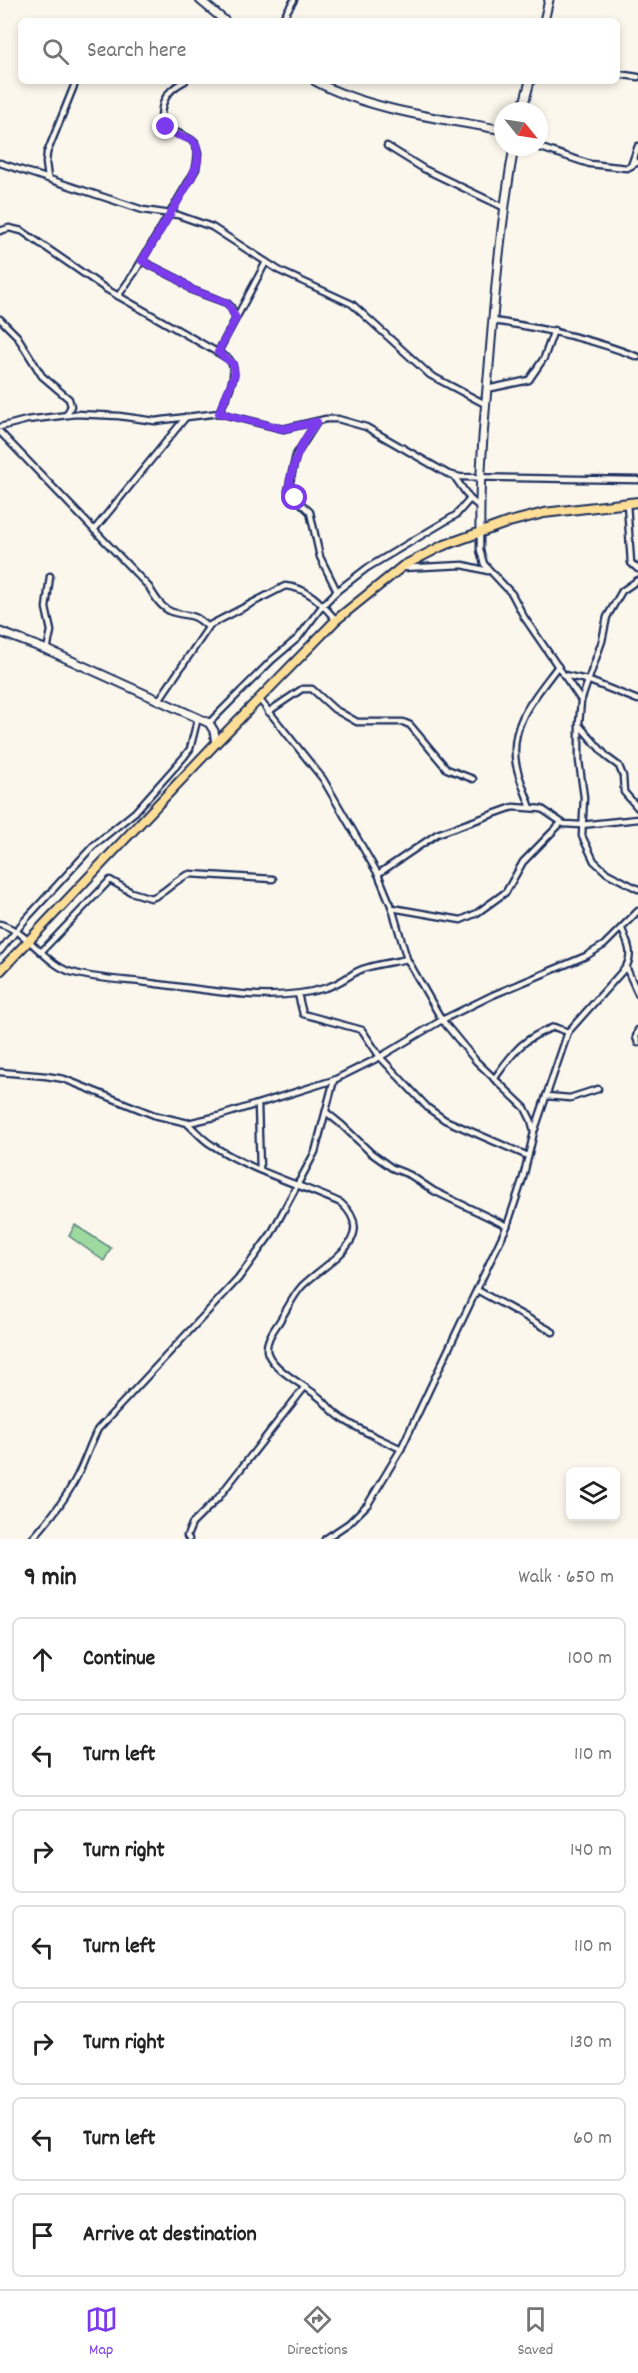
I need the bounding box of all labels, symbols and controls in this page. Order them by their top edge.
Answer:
search box [18,18,620,84]
icon: search [39,35,72,68]
text: Search here [87,36,186,67]
north arrow [494,102,548,156]
route end [152,113,178,139]
route start [281,484,307,510]
map controls [566,1467,620,1521]
button: layers [566,1467,620,1521]
text: 9 min [24,1560,77,1597]
text: Walk · 650 m [518,1564,614,1592]
icon: ahead [26,1643,59,1676]
text: Continue [83,1644,155,1675]
text: 100 m [568,1645,612,1673]
icon: left [26,1739,59,1772]
text: Turn left [83,1740,155,1771]
text: 110 m [574,1741,612,1769]
icon: right [26,1835,59,1868]
text: Turn right [83,1836,165,1867]
text: 140 m [570,1837,612,1865]
icon: left [26,1931,59,1964]
text: Turn left [83,1932,155,1963]
text: 110 m [574,1933,612,1961]
icon: right [26,2027,59,2060]
text: Turn right [83,2028,165,2059]
text: 130 m [570,2029,612,2057]
icon: left [26,2123,59,2156]
text: Turn left [83,2124,155,2155]
text: 60 m [573,2125,612,2153]
icon: arrive [26,2219,59,2252]
text: Arrive at destination [83,2220,257,2251]
tab: Map [85,2303,118,2362]
tab: Directions [287,2303,348,2362]
tab: Saved [517,2303,553,2362]

